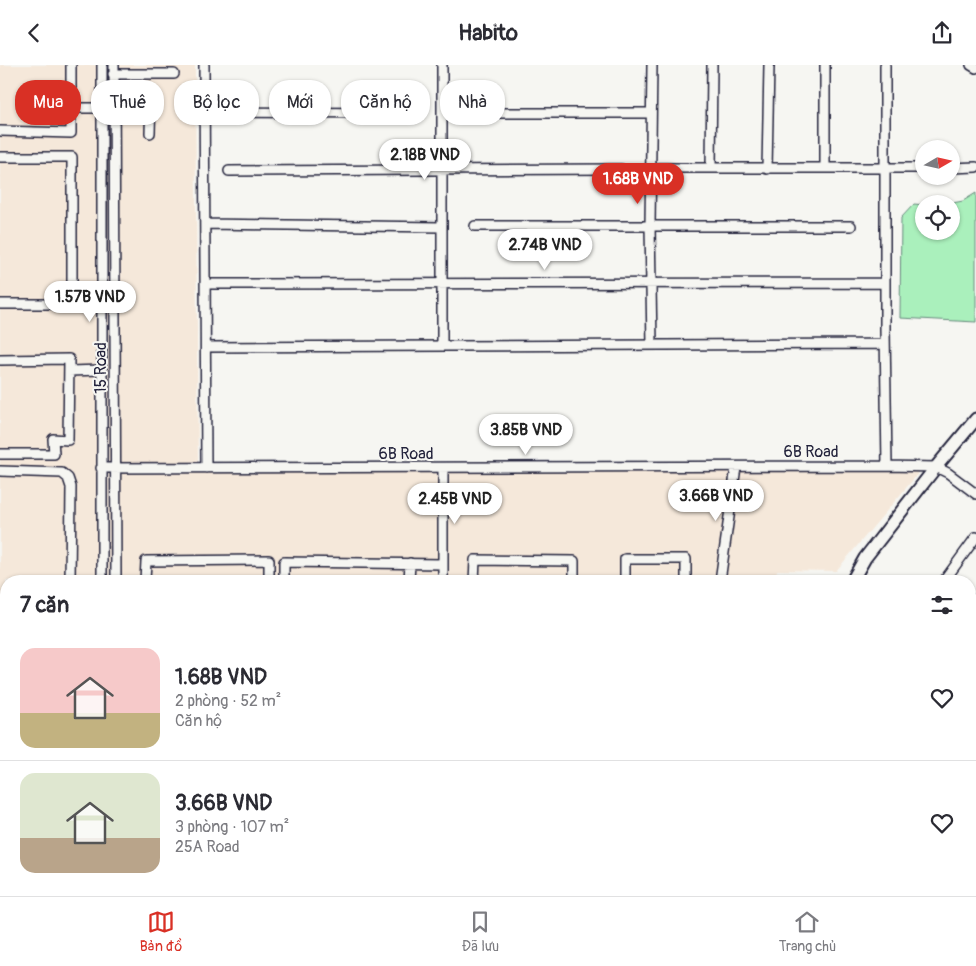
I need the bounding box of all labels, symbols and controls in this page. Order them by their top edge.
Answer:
icon: back [20,19,48,47]
text: Habito [458,19,518,47]
icon: share [928,19,956,47]
chip: Mua [15,80,81,125]
chip: Thuê [91,80,164,125]
chip: Bộ lọc [174,80,259,125]
chip: Mới [269,80,331,125]
chip: Căn hộ [341,80,430,125]
chip: Nhà [440,80,505,125]
pin: 2.18B VND [368,139,482,181]
north arrow [915,140,960,185]
map controls [915,140,960,240]
text: 2.18B VND [390,145,460,165]
pin: 1.68B VND [581,163,695,205]
text: 1.68B VND [603,169,673,189]
button: locate [915,195,960,240]
pin: 2.74B VND [488,229,602,271]
text: 2.74B VND [508,235,582,255]
pin: 1.57B VND [33,281,147,323]
text: 1.57B VND [55,287,125,307]
street label: 15 Road [91,342,111,394]
pin: 3.85B VND [469,413,583,456]
text: 3.85B VND [490,420,562,440]
street label: 6B Road [784,442,838,462]
street label: 6B Road [379,444,433,464]
pin: 3.66B VND [659,479,773,522]
pin: 2.45B VND [398,483,512,525]
text: 3.66B VND [679,486,753,506]
text: 2.45B VND [418,489,492,509]
icon: filters [928,591,956,619]
text: 7 căn [20,592,69,619]
text: 1.68B VND [175,664,267,691]
icon: home [60,668,120,728]
icon: heart [928,684,956,712]
text: 2 phòng · 52 m² [175,691,281,711]
text: Căn hộ [175,711,222,731]
text: 3.66B VND [175,790,272,817]
icon: home [60,793,120,853]
icon: heart [928,809,956,837]
text: 3 phòng · 107 m² [175,817,289,837]
text: 25A Road [175,837,240,857]
tab: Bản đồ [140,908,182,955]
tab: Đã lưu [462,908,499,955]
tab: Trang chủ [779,908,836,955]

